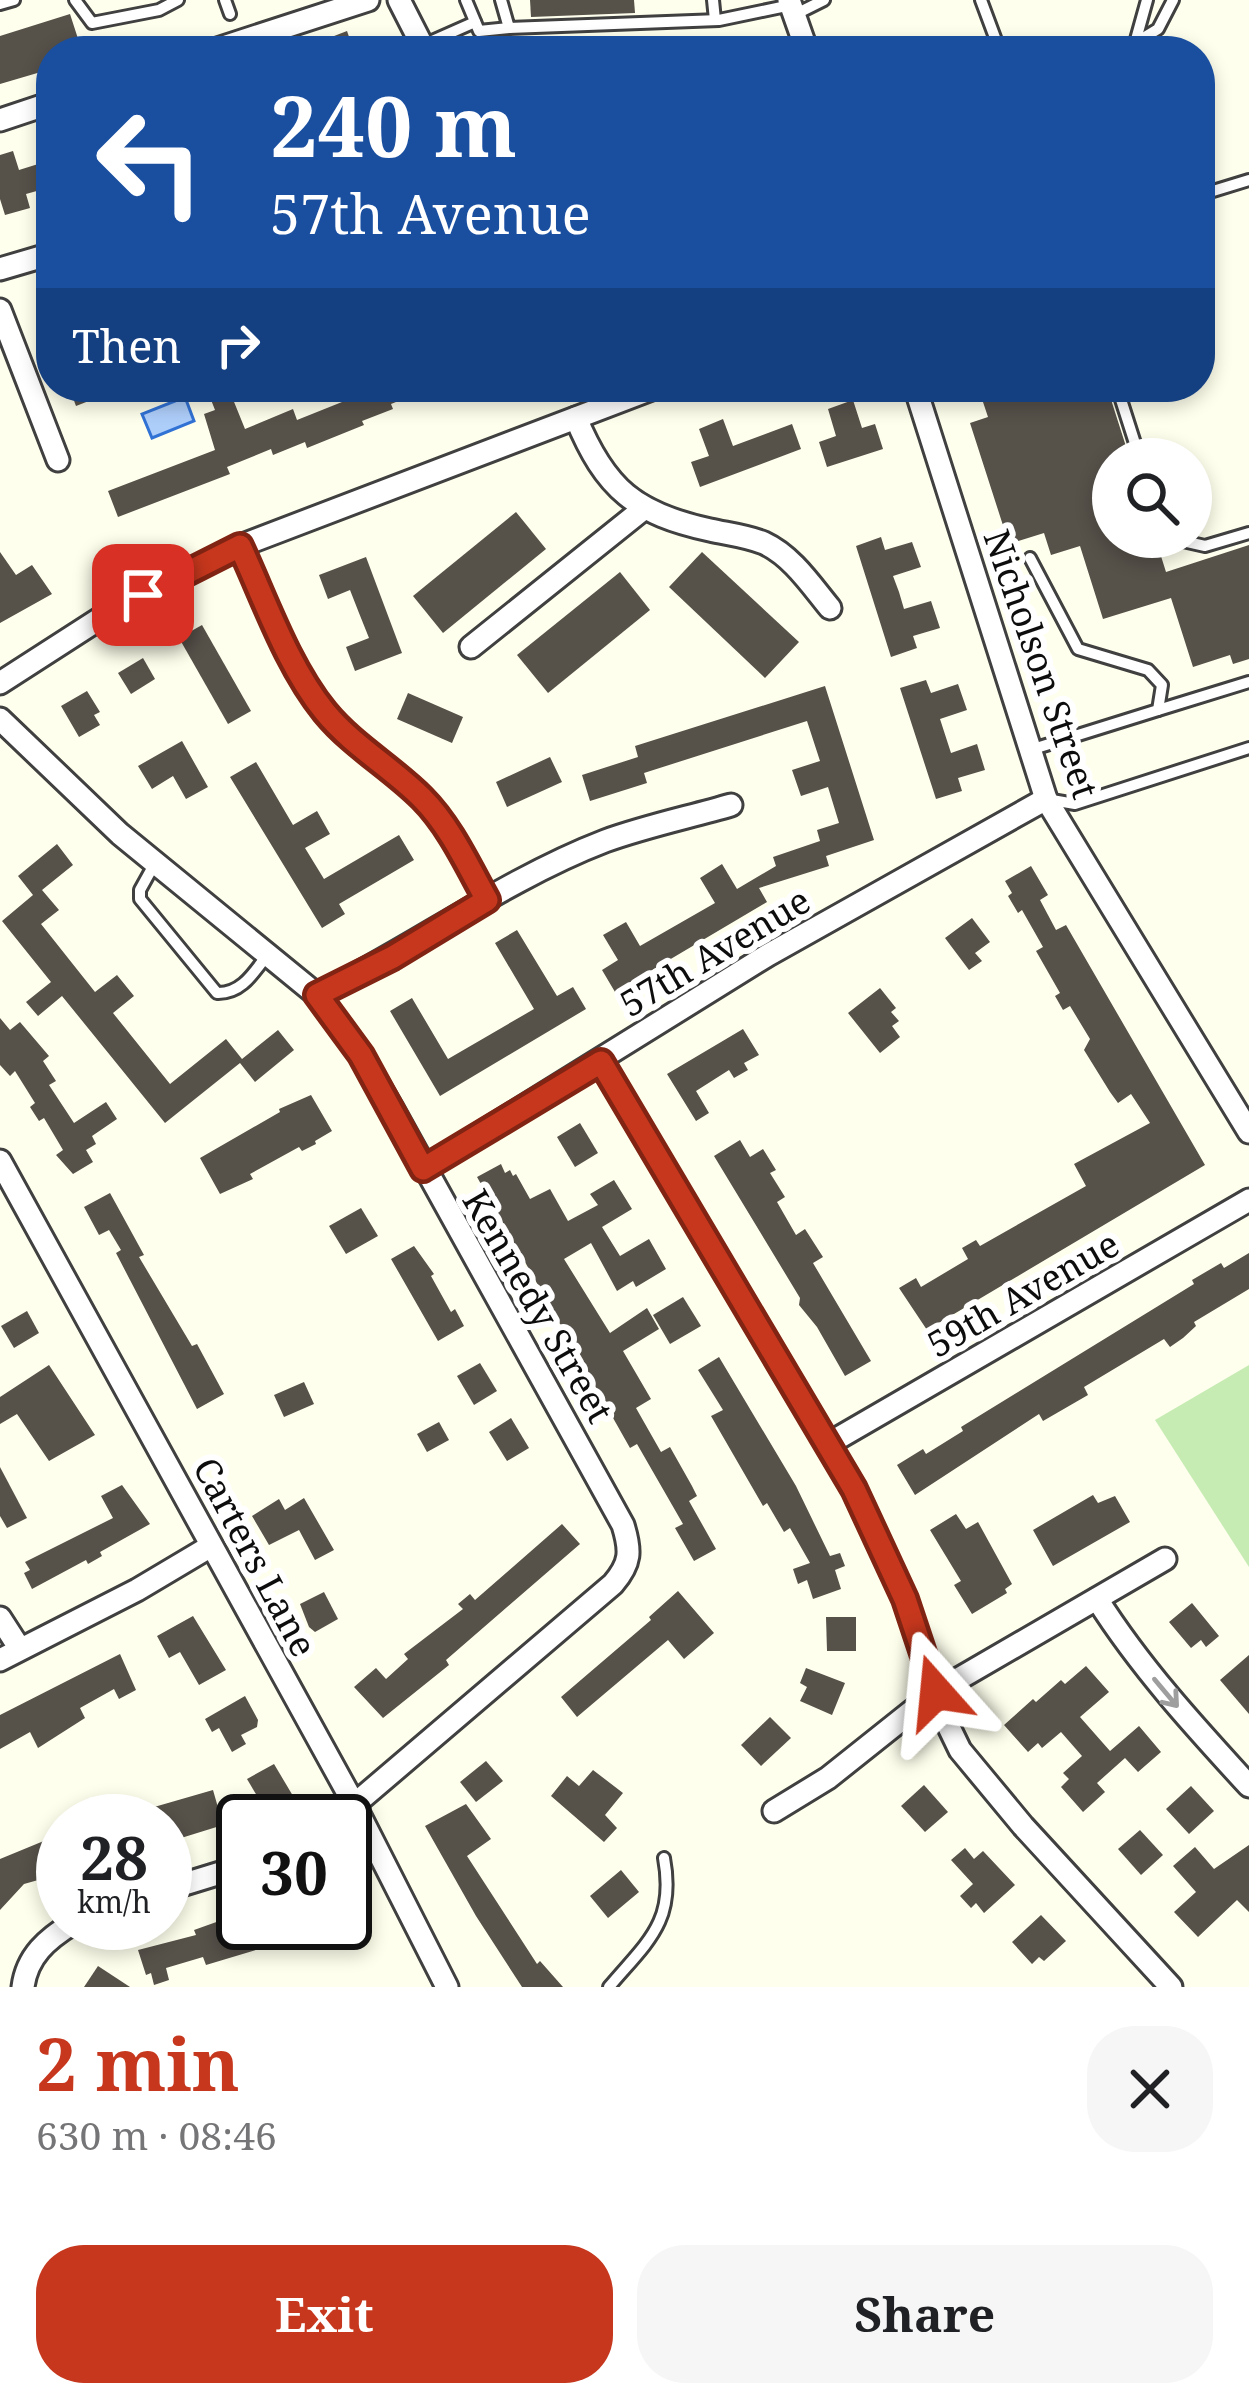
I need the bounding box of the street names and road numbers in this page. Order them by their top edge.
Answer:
street label: Nicholson Street [972,523,1110,805]
street label: 57th Avenue [610,876,819,1028]
street label: Kennedy Street [452,1180,625,1431]
street label: 59th Avenue [918,1219,1128,1368]
street label: Carters Lane [182,1449,328,1665]

